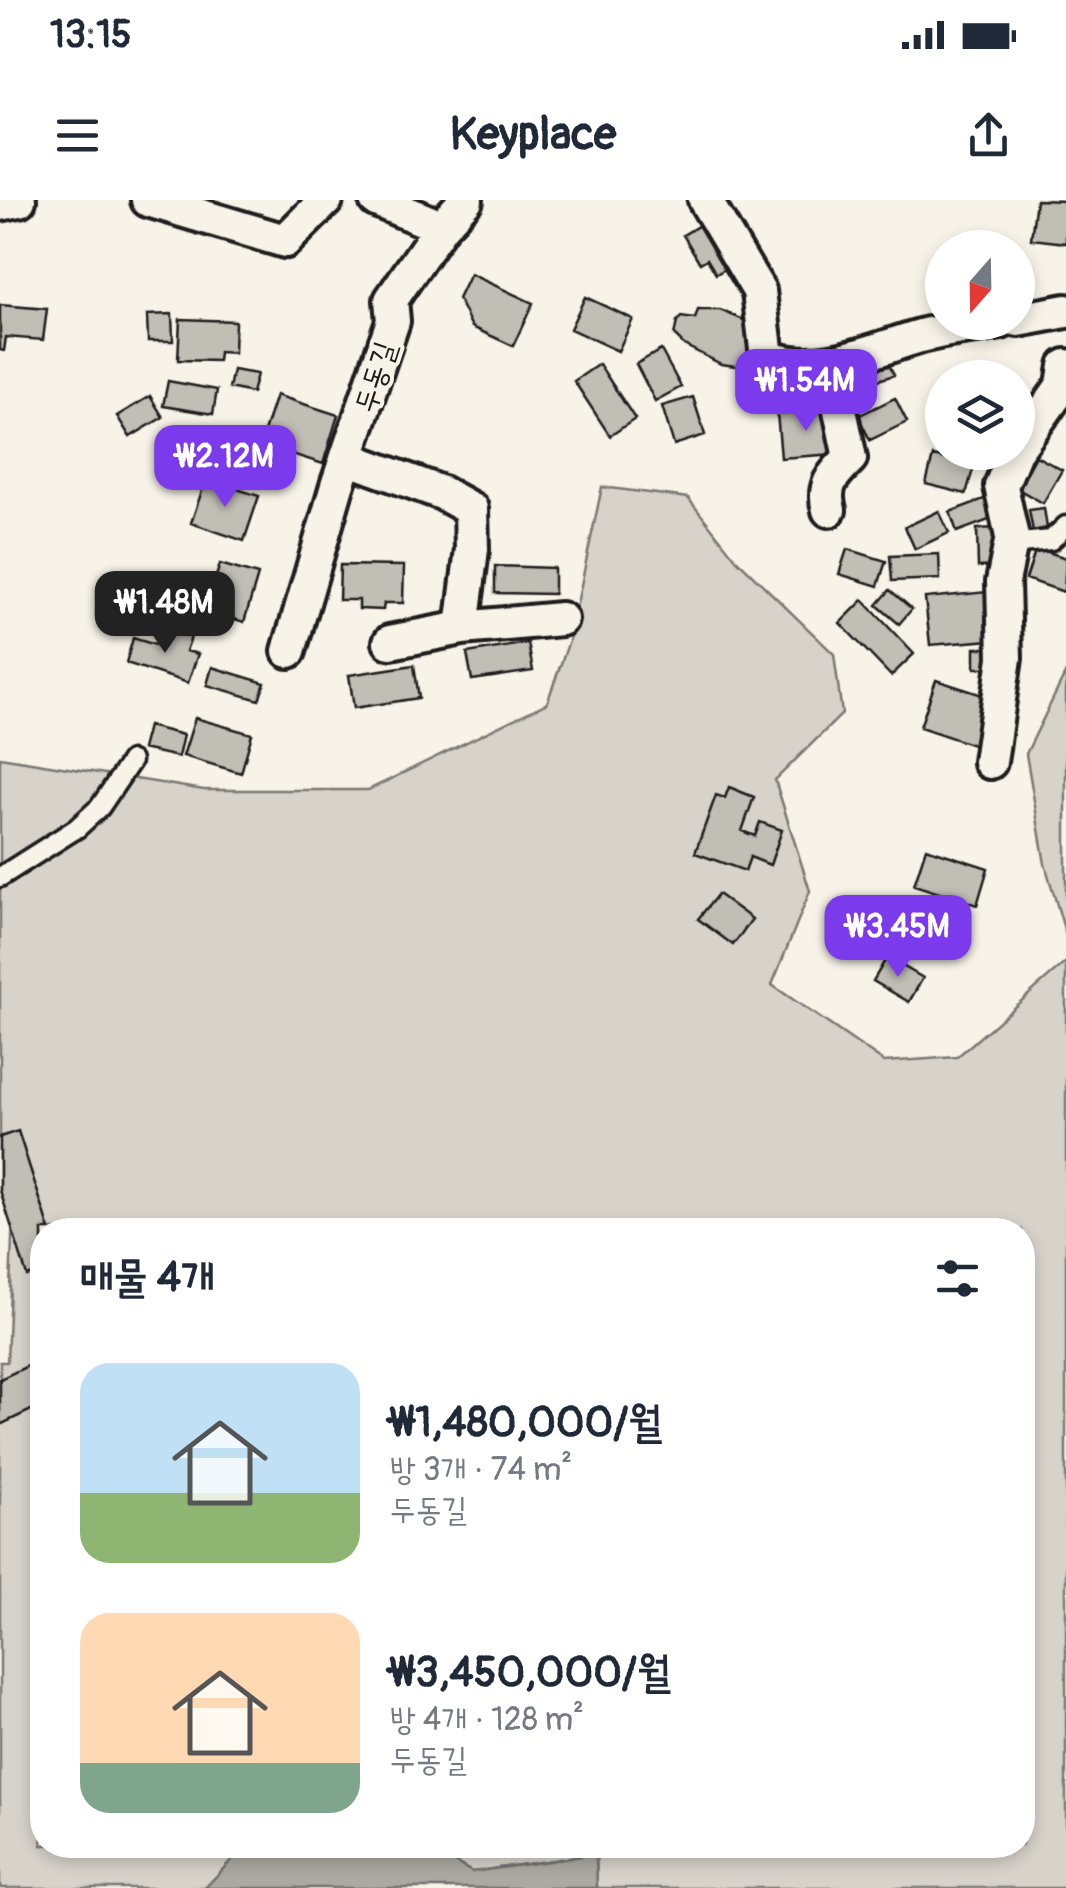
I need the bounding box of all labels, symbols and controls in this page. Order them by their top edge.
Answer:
text: 13:15 [50,11,132,59]
text: Keyplace [450,107,616,163]
icon: menu [50,108,105,163]
icon: share [961,108,1016,163]
north arrow [925,230,1035,340]
map controls [925,230,1035,470]
street label: 두동길 [347,337,404,417]
pin: ₩1.54M [725,349,887,434]
button: layers [925,360,1035,470]
text: ₩1.54M [757,361,855,401]
pin: ₩2.12M [144,425,306,510]
text: ₩2.12M [176,437,274,477]
pin: ₩1.48M [84,571,246,656]
text: ₩1.48M [117,583,213,623]
pin: ₩3.45M [817,895,979,980]
text: ₩3.45M [846,907,950,947]
icon: filters [930,1251,985,1306]
text: 매물 4개 [80,1252,215,1304]
text: ₩1,480,000/월 [390,1397,662,1449]
icon: home [160,1403,280,1523]
text: 방 3개 · 74 m² [390,1450,572,1490]
text: 두동길 [390,1490,467,1530]
text: ₩3,450,000/월 [390,1647,671,1699]
icon: home [160,1653,280,1773]
text: 방 4개 · 128 m² [390,1700,584,1740]
text: 두동길 [390,1740,467,1780]

